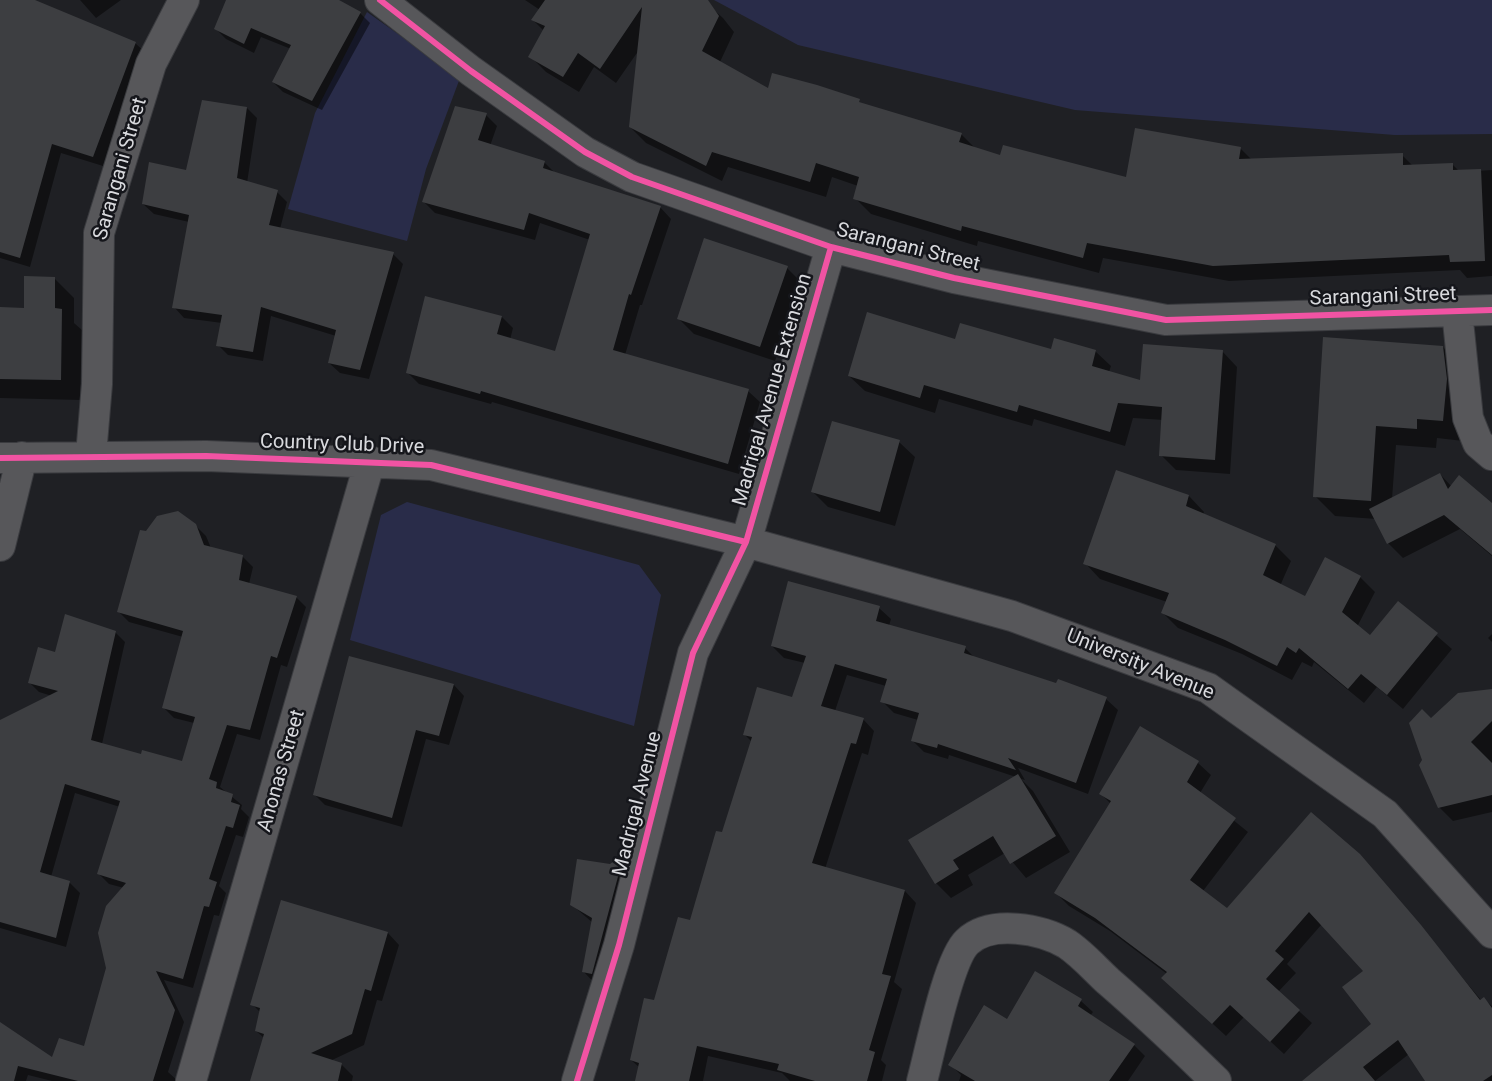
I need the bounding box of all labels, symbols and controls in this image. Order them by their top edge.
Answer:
street label: Sarangani Street [89,95,153,243]
street label: Sarangani Street [834,219,982,277]
street label: Madrigal Avenue Extension [728,271,818,509]
street label: Sarangani Street [1309,282,1457,312]
street label: Country Club Drive [259,430,425,460]
street label: University Avenue [1063,624,1217,706]
street label: Anonas Street [253,707,311,835]
street label: Madrigal Avenue [608,729,668,879]

